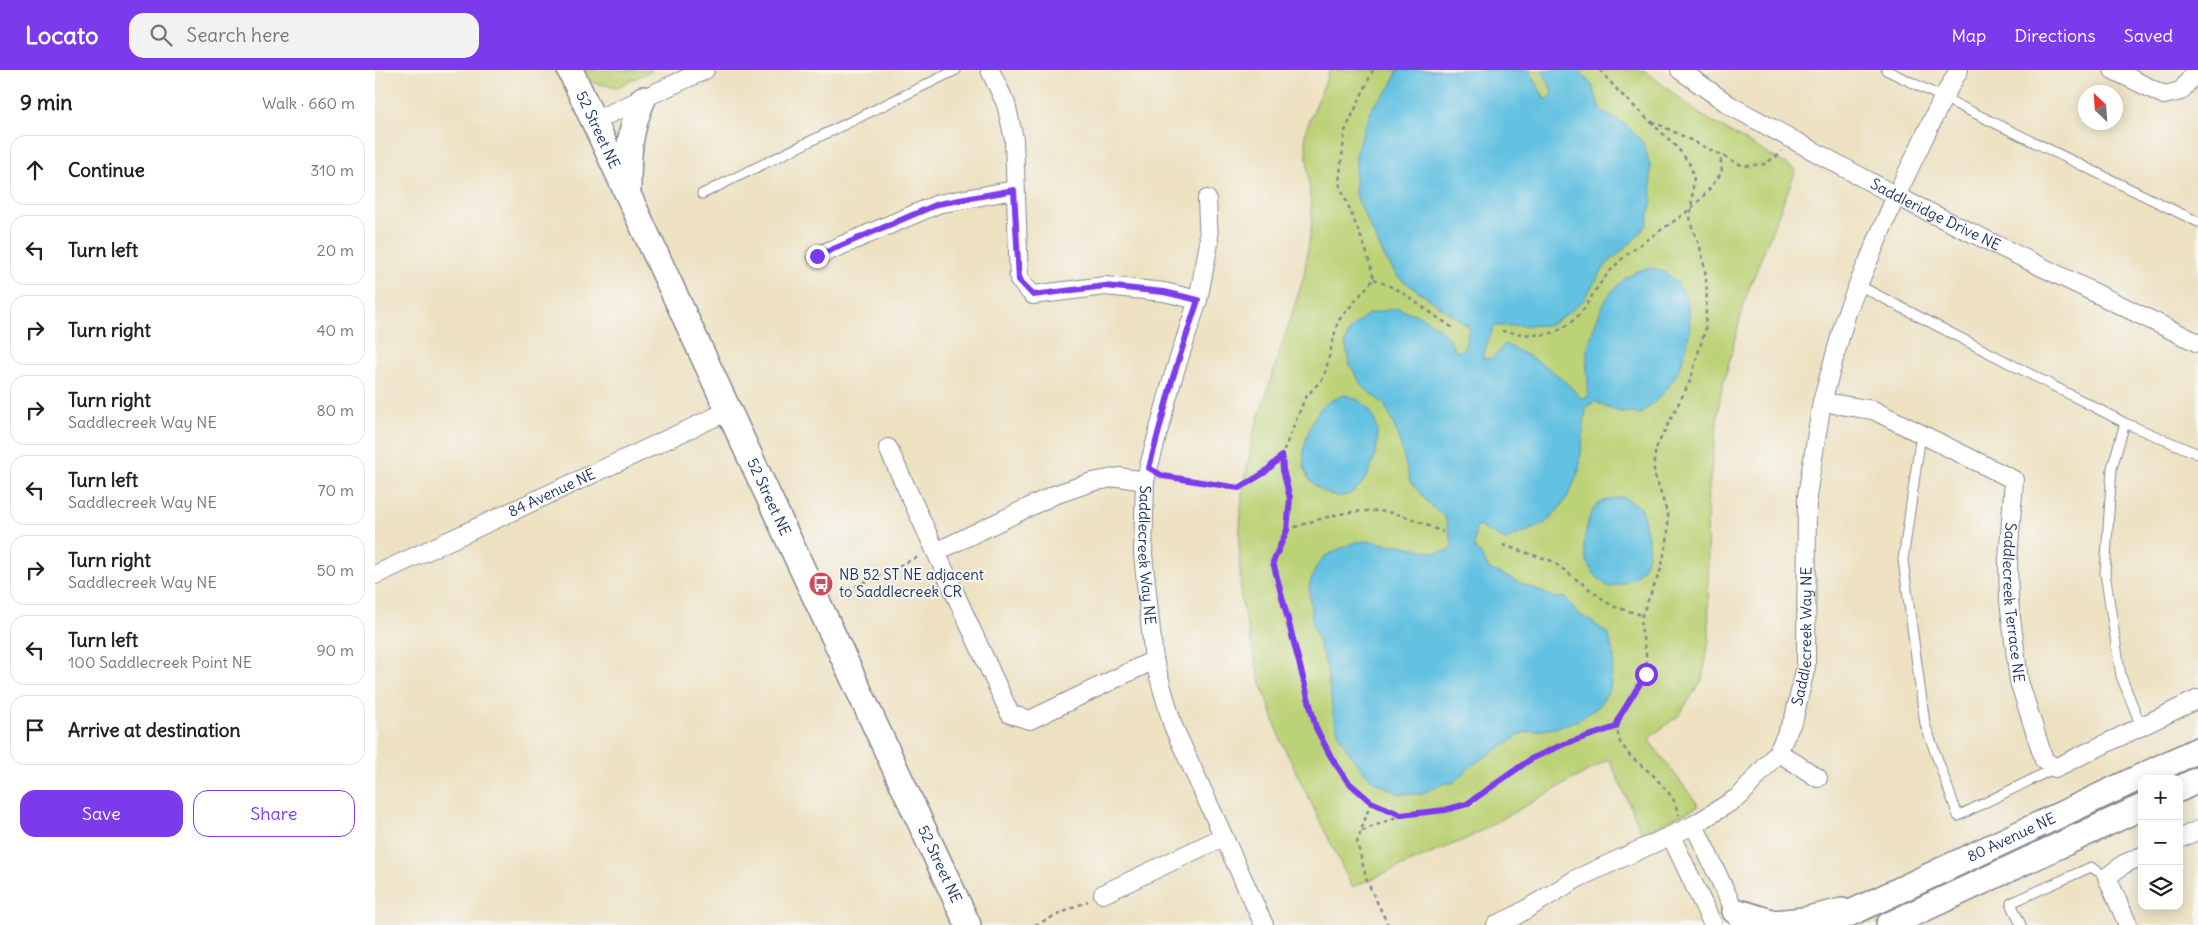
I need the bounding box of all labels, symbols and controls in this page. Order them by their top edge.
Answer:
search box [129,13,479,58]
text: Locato [25,20,99,50]
icon: search [147,21,175,49]
text: Search here [187,23,290,47]
text: Map [1951,24,1986,47]
text: Directions [2014,24,2096,47]
text: Saved [2124,24,2173,47]
north arrow [2078,85,2123,130]
street label: 52 Street NE [572,88,625,172]
text: 9 min [20,89,72,116]
text: Walk · 660 m [262,93,355,113]
icon: ahead [21,156,49,184]
text: Continue [68,158,145,182]
text: 310 m [310,160,354,180]
street label: Saddleridge Drive NE [1867,174,2004,254]
icon: left [21,236,49,264]
text: Turn left [68,238,138,262]
text: 20 m [317,240,354,260]
route end [806,245,829,268]
icon: right [21,316,49,344]
text: Turn right [68,318,151,342]
text: 40 m [316,320,354,340]
text: Turn right [68,388,151,412]
icon: right [21,396,49,424]
text: 80 m [316,400,354,420]
text: Saddlecreek Way NE [68,412,217,432]
street label: 52 Street NE [743,455,795,539]
street label: 84 Avenue NE [505,464,598,521]
text: Turn left [68,468,138,492]
icon: left [21,476,49,504]
text: 70 m [318,480,354,500]
street label: Saddlecreek Way NE [1134,485,1160,626]
text: Saddlecreek Way NE [68,492,217,512]
street label: Saddlecreek Terrace NE [1999,522,2029,684]
text: Turn right [68,548,151,572]
icon: right [21,556,49,584]
text: 50 m [316,560,354,580]
place label: NB 52 ST NE adjacent to Saddlecreek CR [839,565,984,601]
street label: Saddlecreek Way NE [1787,567,1816,707]
bus stop icon: NB 52 ST NE adjacent to Saddlecreek CR [808,571,834,597]
text: Saddlecreek Way NE [68,572,217,592]
text: Turn left [68,628,138,652]
icon: left [21,636,49,664]
text: 90 m [316,640,354,660]
text: 100 Saddlecreek Point NE [68,652,252,672]
route start [1635,663,1658,686]
icon: arrive [21,716,49,744]
text: Arrive at destination [68,718,241,742]
map controls [2138,775,2183,910]
button: + [2138,775,2183,820]
button: Save [20,790,183,837]
button: Share [193,790,355,837]
street label: 80 Avenue NE [1964,808,2059,866]
button: − [2138,820,2183,865]
street label: 52 Street NE [914,822,966,906]
button: layers [2138,865,2183,910]

